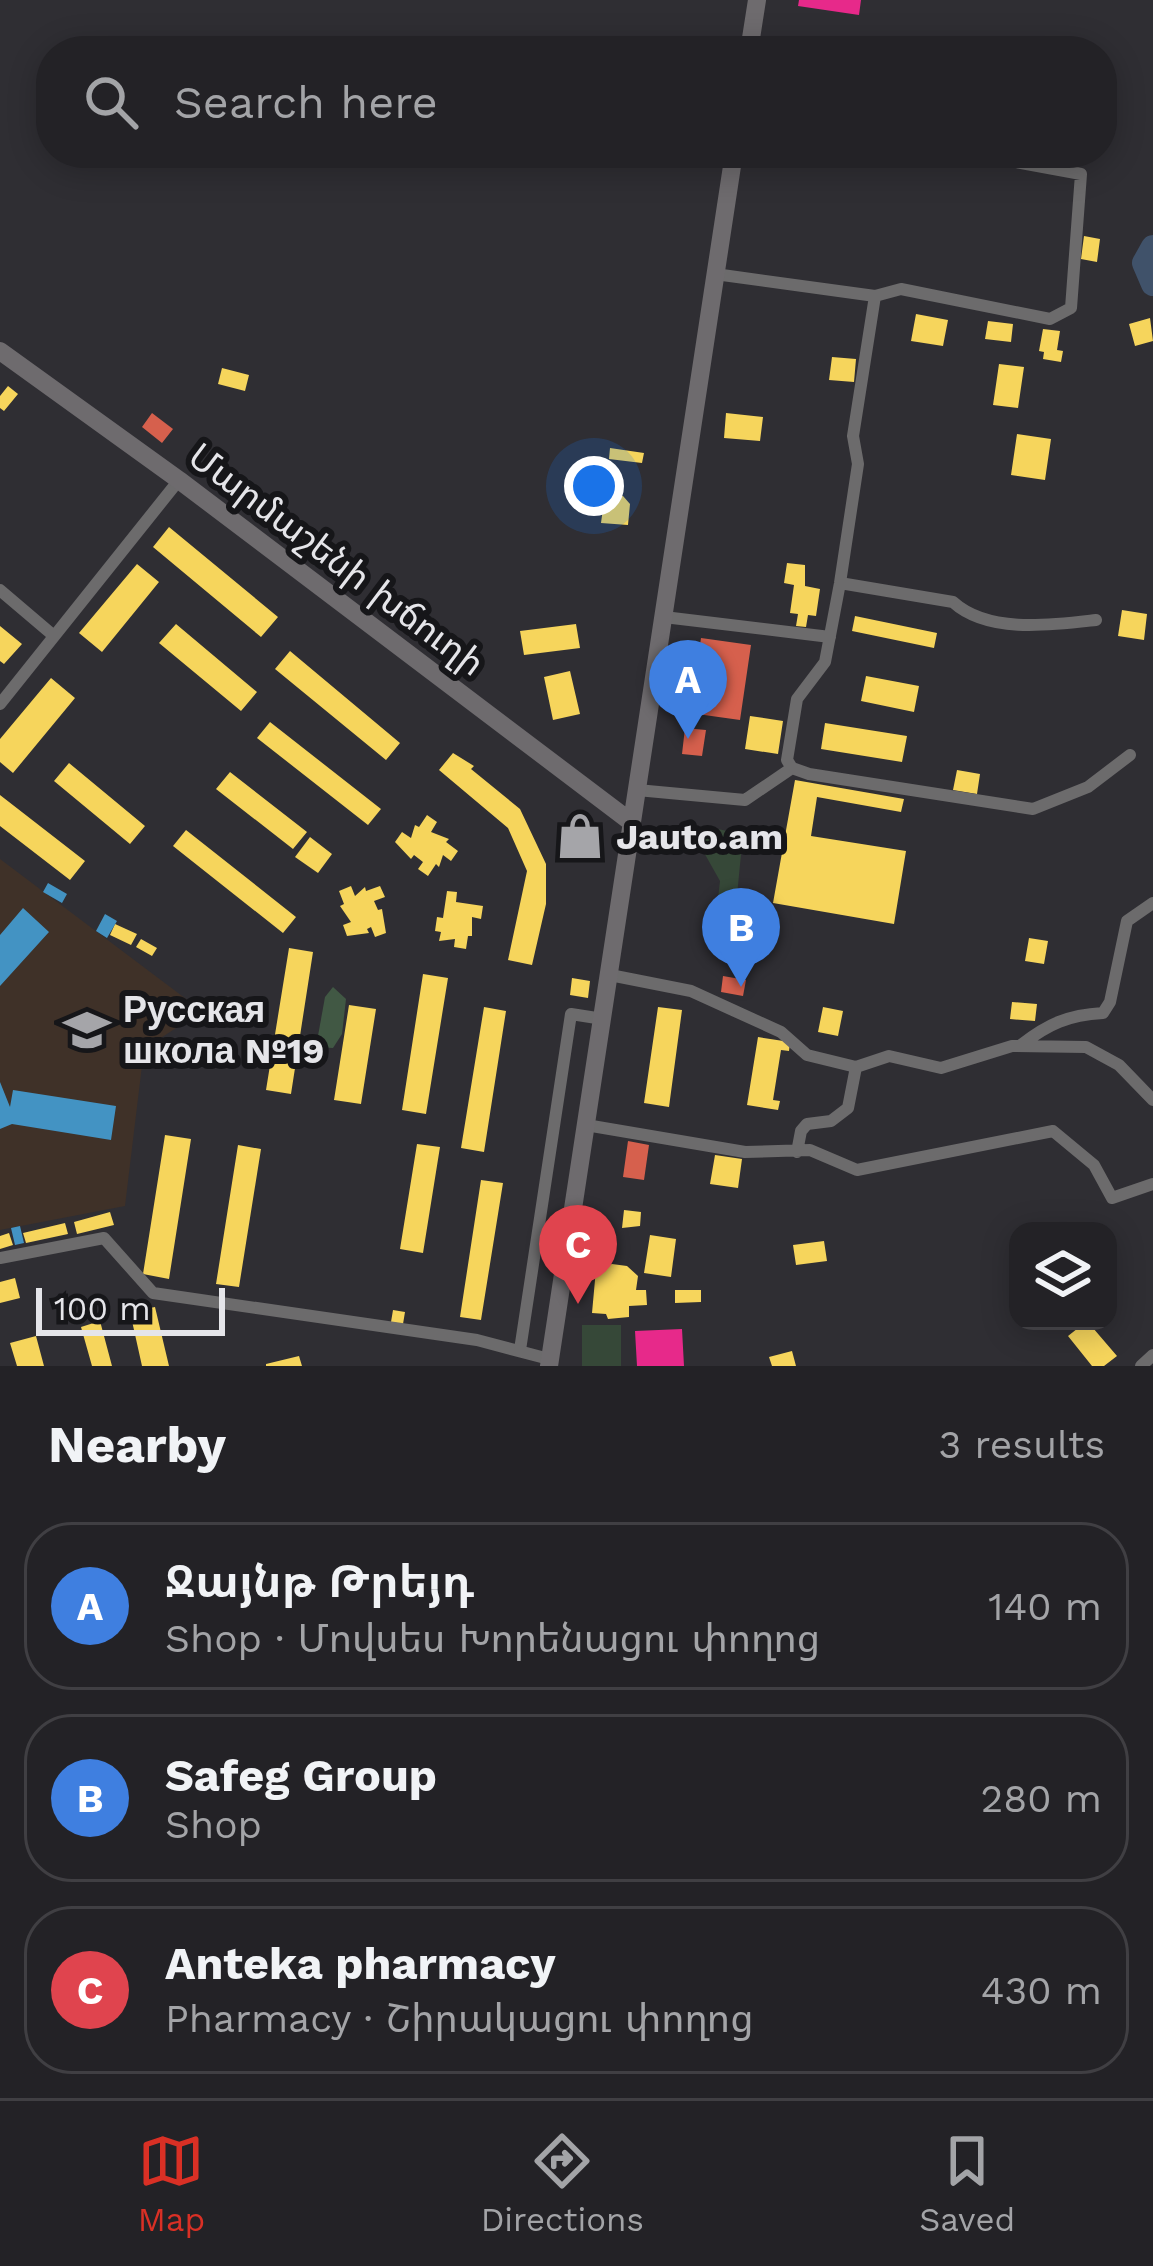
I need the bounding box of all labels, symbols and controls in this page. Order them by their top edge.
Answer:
search box [36,36,1117,168]
icon: search [78,69,144,135]
text: Search here [174,76,438,129]
street label: Մարմաշենի խճուղի [180,435,493,685]
your location [564,456,624,516]
pin: A [649,640,727,739]
shop icon: Jauto.am [555,811,605,861]
place label: Jauto.am [616,816,783,858]
pin: B [702,888,780,987]
place label: Русская школа №19 [123,989,324,1072]
school or university icon: Русская школа №19 [62,1005,112,1055]
pin: C [539,1205,617,1304]
map controls [1009,1222,1117,1330]
button: layers [1009,1222,1117,1330]
scale bar [36,1282,225,1335]
text: 100 m [54,1289,151,1328]
text: Nearby [48,1415,226,1474]
text: 3 results [939,1422,1105,1467]
text: Ջայնթ Թրեյդ [165,1555,474,1608]
text: A [77,1584,103,1629]
text: 140 m [988,1584,1102,1629]
text: Shop · Մովսես Խորենացու փողոց [165,1616,820,1661]
text: Safeg Group [165,1749,437,1802]
text: B [77,1776,103,1821]
text: 280 m [981,1776,1102,1821]
text: Shop [165,1802,262,1847]
text: Anteka pharmacy [165,1937,556,1990]
text: C [77,1968,103,2013]
text: 430 m [981,1968,1102,2013]
text: Pharmacy · Շիրակացու փողոց [165,1996,754,2041]
tab: Map [138,2128,205,2239]
tab: Directions [481,2128,644,2239]
tab: Saved [919,2128,1015,2239]

